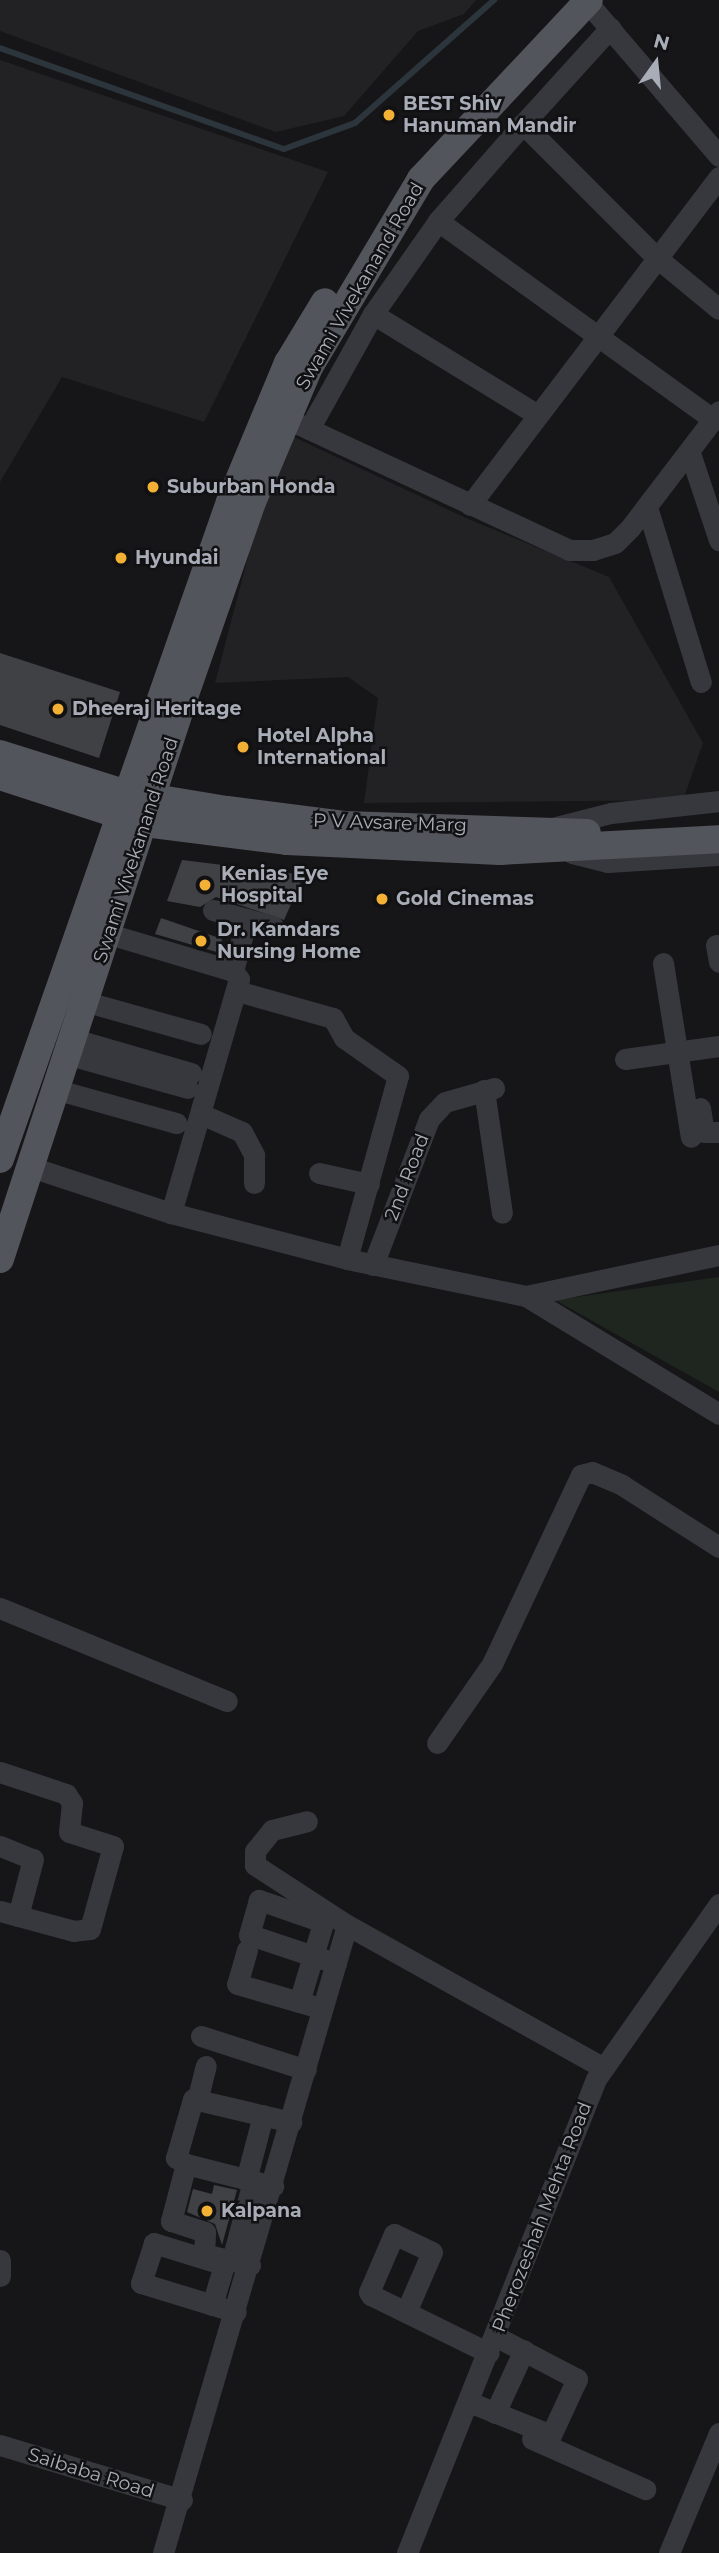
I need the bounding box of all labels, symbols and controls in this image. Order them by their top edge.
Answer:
north arrow [621,28,691,98]
text: N [651,29,672,55]
place label: BEST Shiv Hanuman Mandir [403,93,577,137]
marker: BEST Shiv Hanuman Mandir [381,107,397,123]
street label: Swami Vivekanand Road [291,178,429,394]
place label: Suburban Honda [167,476,335,498]
marker: Suburban Honda [145,479,161,495]
place label: Hyundai [135,547,219,569]
marker: Hyundai [113,550,129,566]
place label: Dheeraj Heritage [72,698,241,720]
marker: Dheeraj Heritage [50,701,66,717]
place label: Hotel Alpha International [257,725,386,769]
street label: Swami Vivekanand Road [89,734,183,966]
marker: Hotel Alpha International [235,739,251,755]
street label: P V Avsare Marg [313,809,467,837]
place label: Kenias Eye Hospital [221,863,328,907]
marker: Kenias Eye Hospital [195,875,215,895]
place label: Gold Cinemas [396,888,534,910]
marker: Gold Cinemas [374,891,390,907]
place label: Dr. Kamdars Nursing Home [217,919,361,963]
marker: Dr. Kamdars Nursing Home [191,931,211,951]
street label: 2nd Road [380,1130,434,1224]
street label: Pherozeshah Mehta Road [487,2099,597,2335]
place label: Kalpana [221,2200,302,2222]
marker: Kalpana [199,2203,215,2219]
street label: Saibaba Road [25,2443,157,2503]

